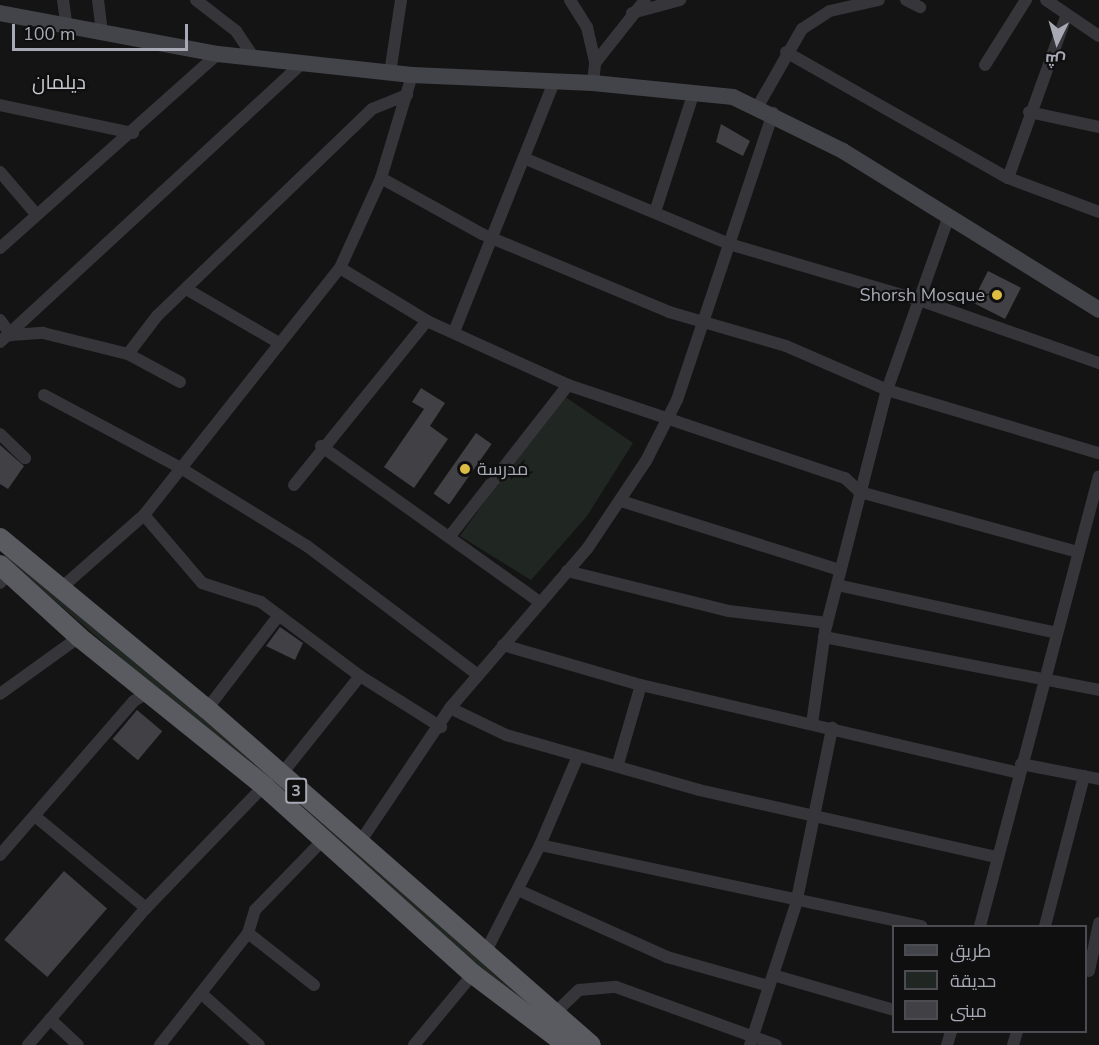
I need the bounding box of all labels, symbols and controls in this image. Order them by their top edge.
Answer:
scale bar [15,12,190,50]
north arrow [1027,12,1087,72]
text: 100 m [23,22,75,46]
text: ش [1044,48,1067,72]
district label: دیلمان [32,70,86,94]
place label: Shorsh Mosque [860,284,985,306]
marker: Shorsh Mosque [990,288,1004,302]
place label: مدرسة [477,458,528,480]
marker: مدرسة [458,462,472,476]
road number: 3 [284,778,308,804]
legend [892,925,1087,1033]
text: طريق [950,939,991,963]
text: حديقة [950,969,996,993]
text: مبنى [950,999,987,1023]

